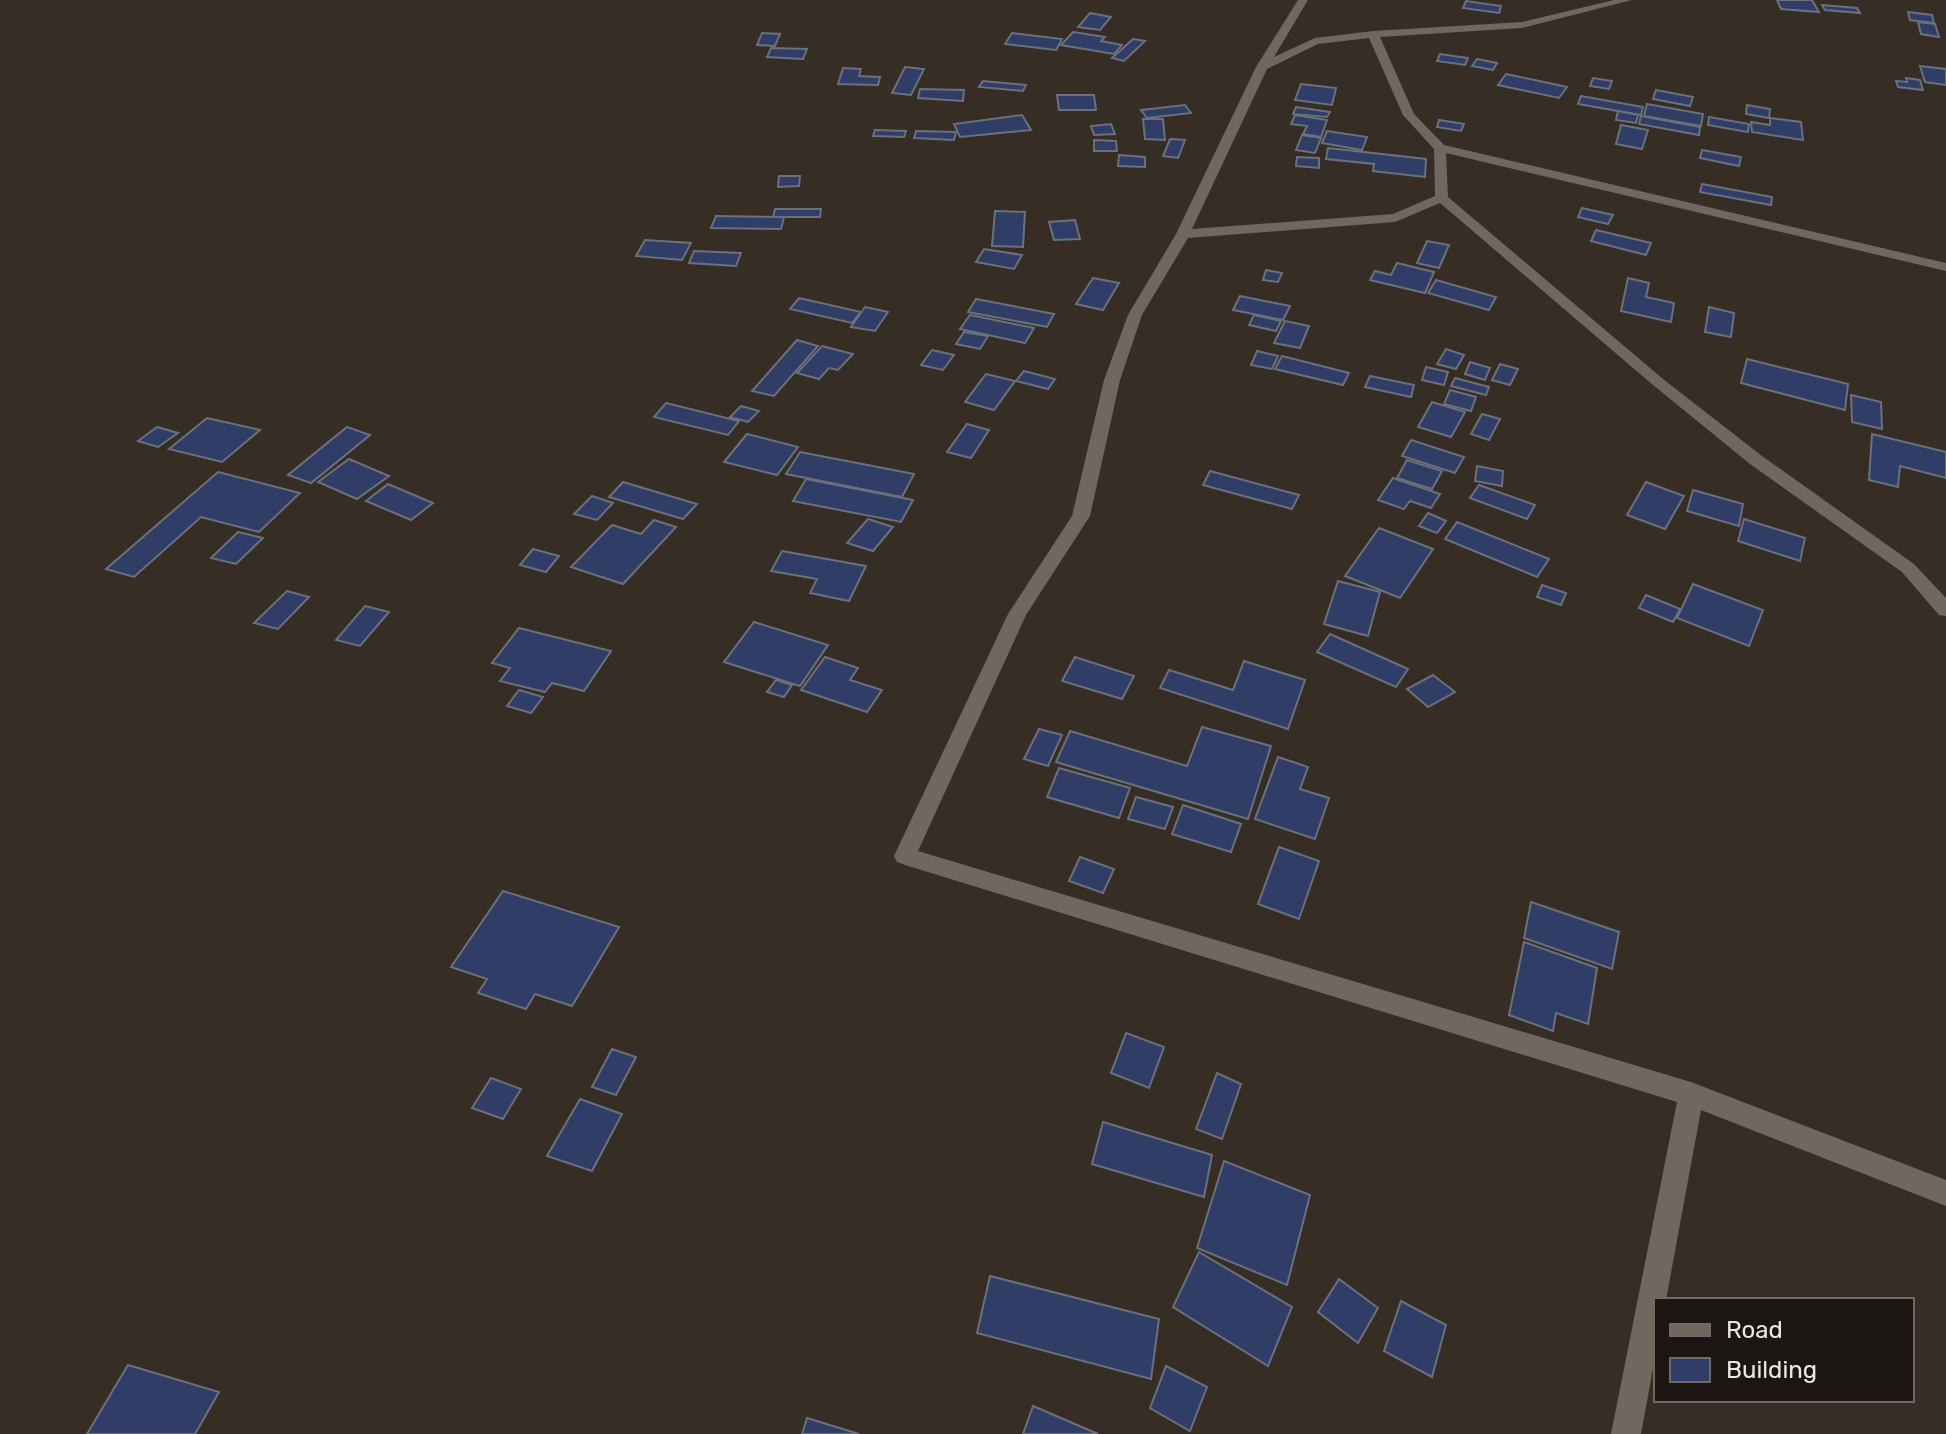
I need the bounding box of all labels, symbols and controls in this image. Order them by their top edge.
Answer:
legend [1654,1298,1914,1402]
text: Road [1726,1316,1783,1344]
text: Building [1726,1356,1817,1384]

